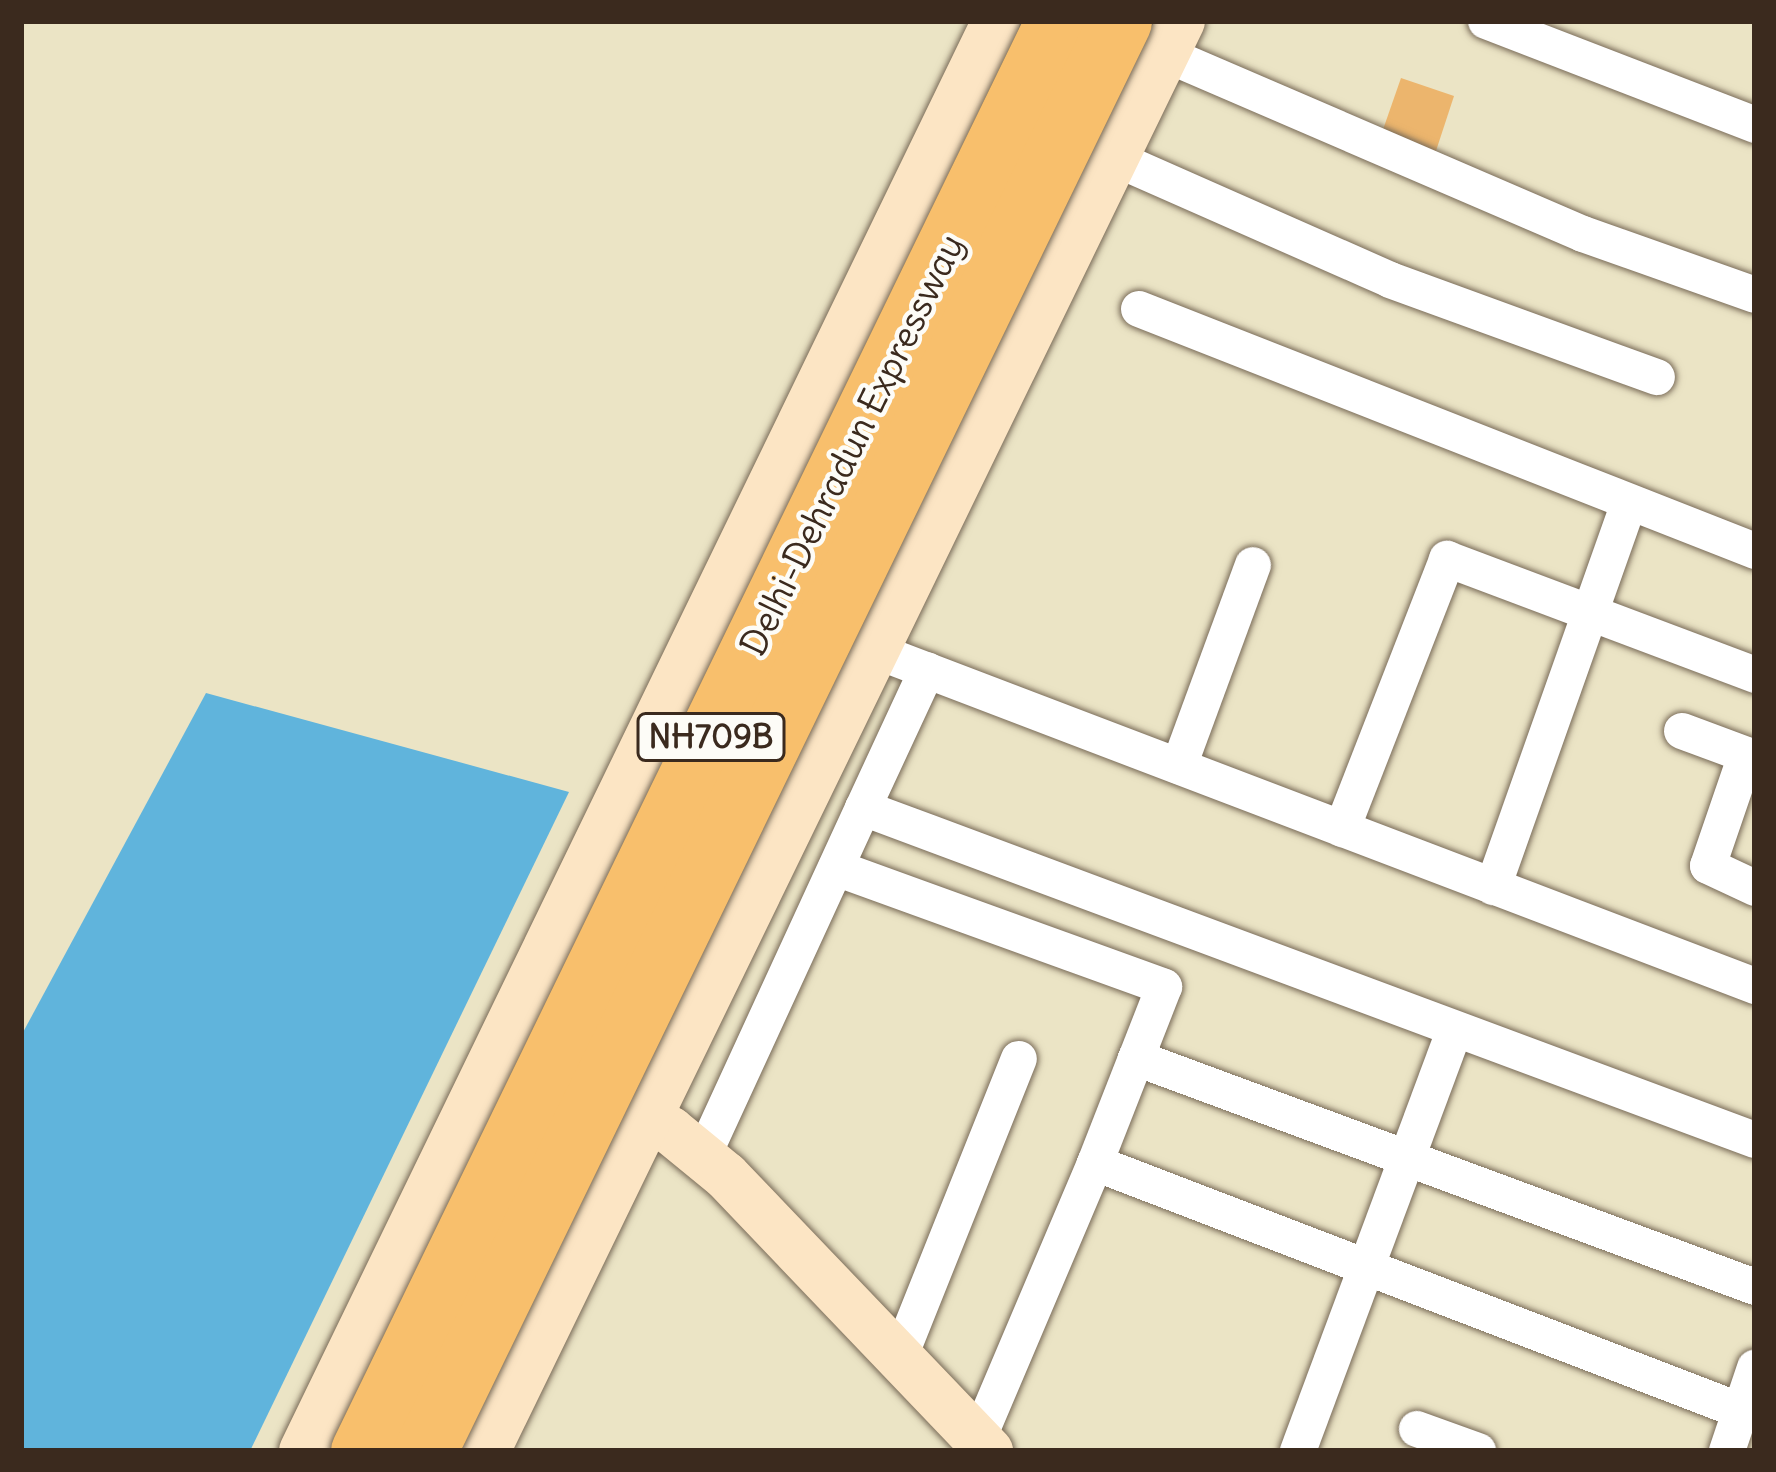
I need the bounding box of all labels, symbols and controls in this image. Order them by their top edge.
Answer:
street label: Delhi-Dehradun Expressway [731,227,973,663]
road number: NH709B [636,710,786,764]

